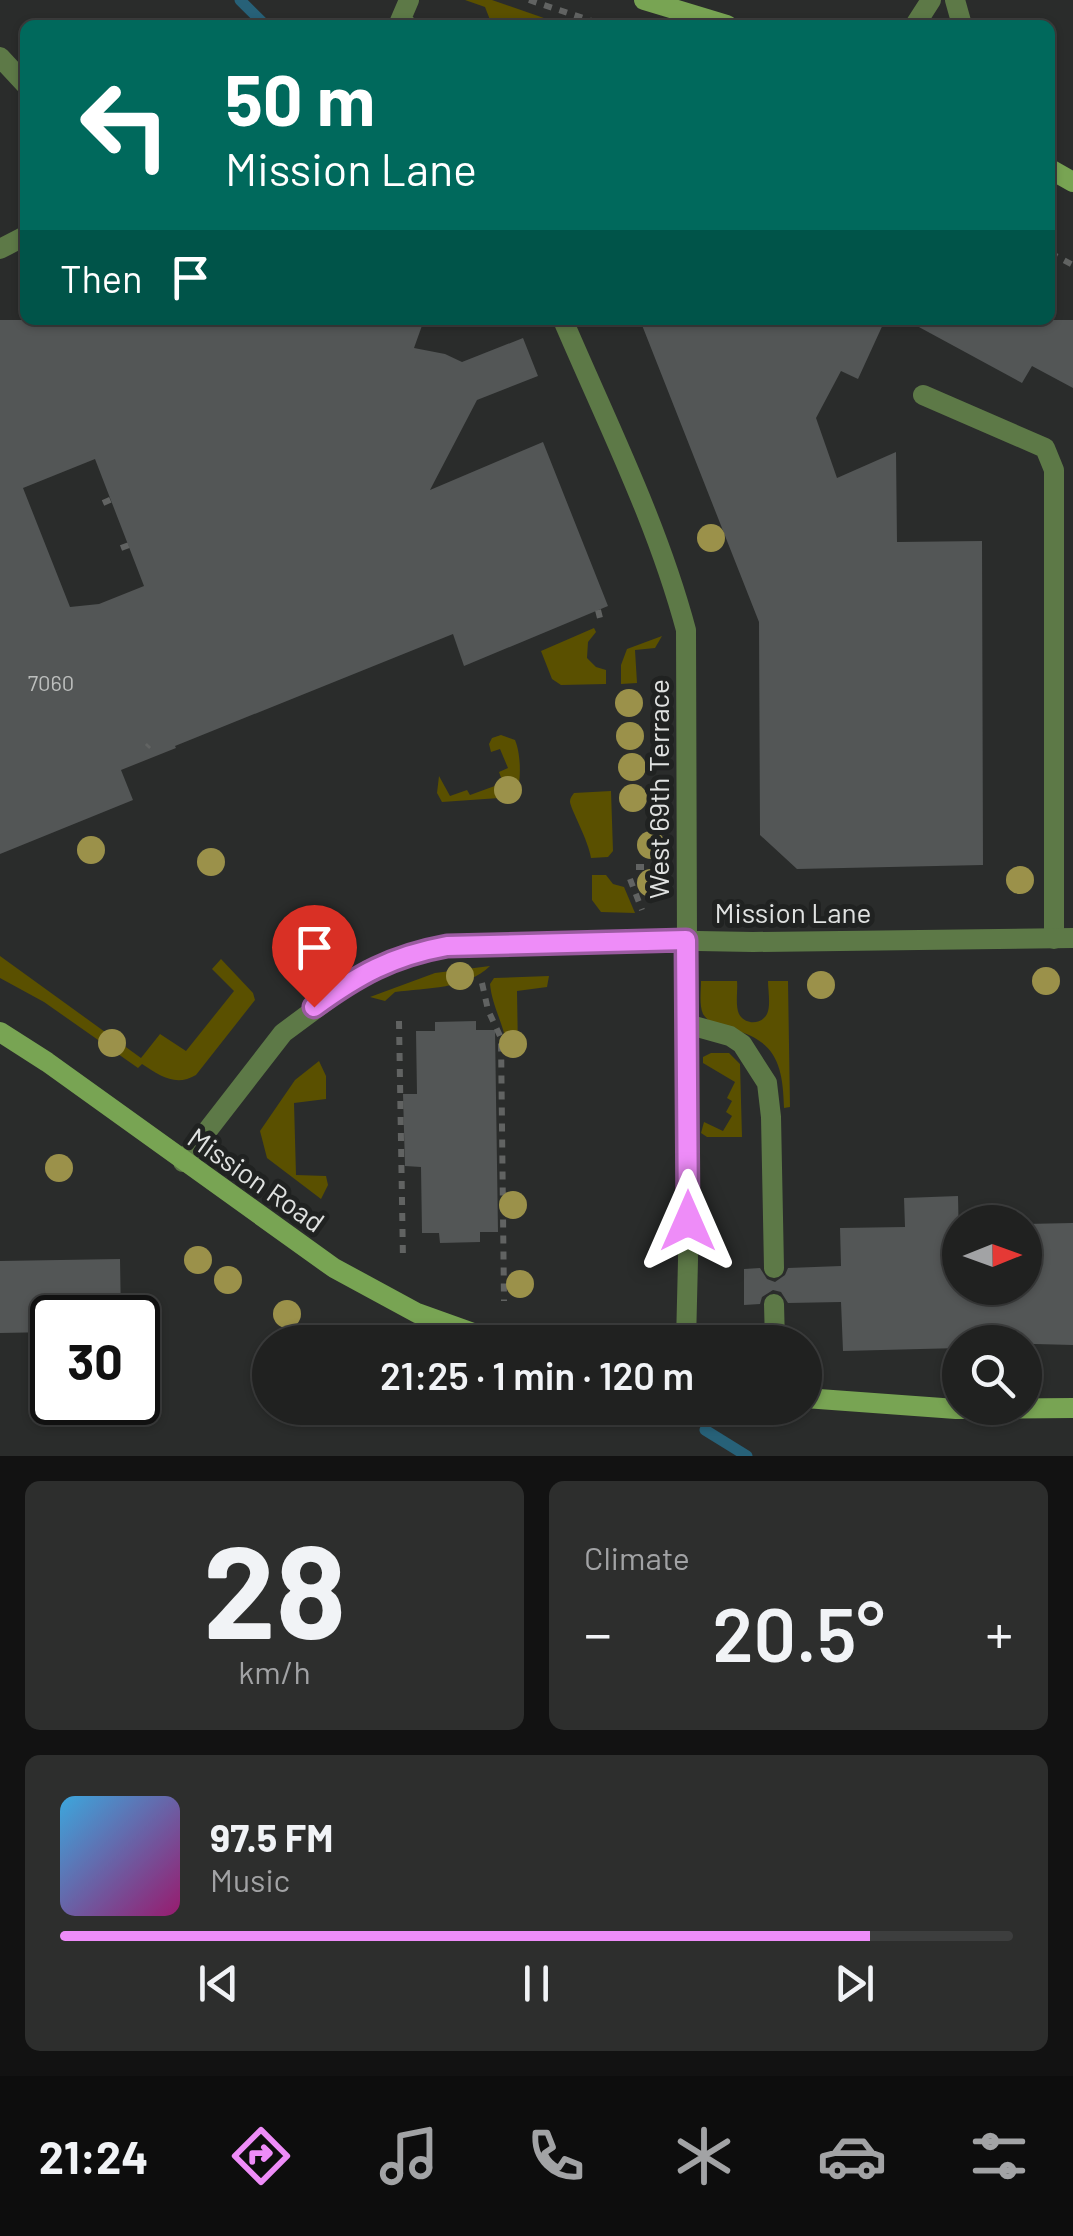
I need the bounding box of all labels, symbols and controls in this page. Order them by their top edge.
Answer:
text: 50 m [225,56,375,140]
icon: left [60,60,190,190]
text: Mission Lane [225,141,477,195]
icon: arrive [163,250,218,305]
text: Then [60,255,143,301]
house number: 7060 [28,669,74,695]
street label: West 69th Terrace [641,679,675,899]
street label: Mission Lane [715,895,871,929]
pin [272,905,357,1008]
icon: arrive [287,920,342,975]
street label: Mission Road [182,1120,331,1239]
position arrow [636,1169,740,1273]
north arrow [942,1205,1042,1305]
map controls [942,1205,1042,1425]
speed limit sign: 30 [30,1295,160,1425]
button: search [942,1325,1042,1425]
text: 21:25 · 1 min · 120 m [380,1352,694,1398]
text: 28 [203,1509,346,1665]
text: Climate [584,1538,690,1576]
text: 20.5° [712,1587,885,1677]
text: − [584,1599,612,1665]
text: + [985,1599,1013,1665]
text: km/h [238,1652,311,1690]
text: 97.5 FM [210,1814,333,1860]
text: Music [210,1860,290,1898]
icon: previous [191,1956,246,2011]
icon: pause [509,1956,564,2011]
icon: next [827,1956,882,2011]
icon: directions [226,2121,296,2191]
icon: music [374,2121,444,2191]
icon: phone [521,2121,591,2191]
icon: climate [669,2121,739,2191]
icon: car [817,2121,887,2191]
icon: filters [964,2121,1034,2191]
text: 21:24 [39,2129,148,2183]

